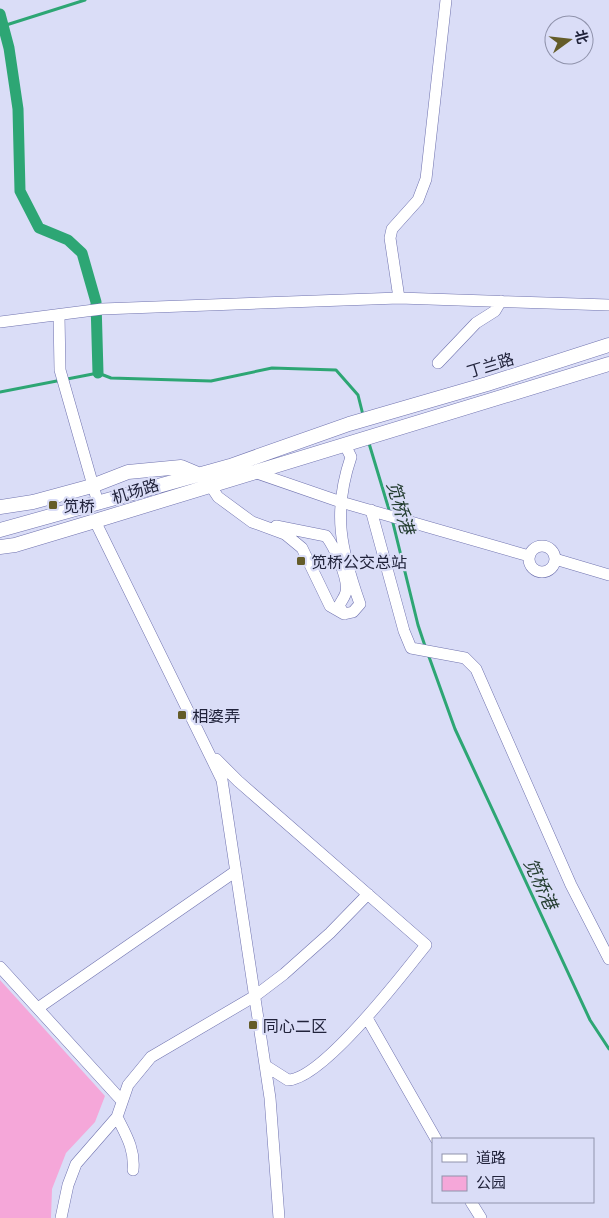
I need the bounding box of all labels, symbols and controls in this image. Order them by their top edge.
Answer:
north arrow [544,15,594,65]
text: 北 [571,27,594,46]
street label: 丁兰路 [464,346,516,382]
street label: 机场路 [109,472,161,508]
water label: 笕桥港 [382,477,423,539]
place label: 笕桥 [63,493,95,517]
marker: 笕桥 [47,499,59,511]
place label: 笕桥公交总站 [311,549,407,573]
marker: 笕桥公交总站 [295,555,307,567]
place label: 相婆弄 [192,703,240,727]
marker: 相婆弄 [176,709,188,721]
water label: 笕桥港 [519,853,566,916]
place label: 同心二区 [263,1013,327,1037]
marker: 同心二区 [247,1019,259,1031]
legend [432,1138,594,1203]
text: 道路 [476,1146,506,1167]
text: 公园 [476,1171,506,1192]

